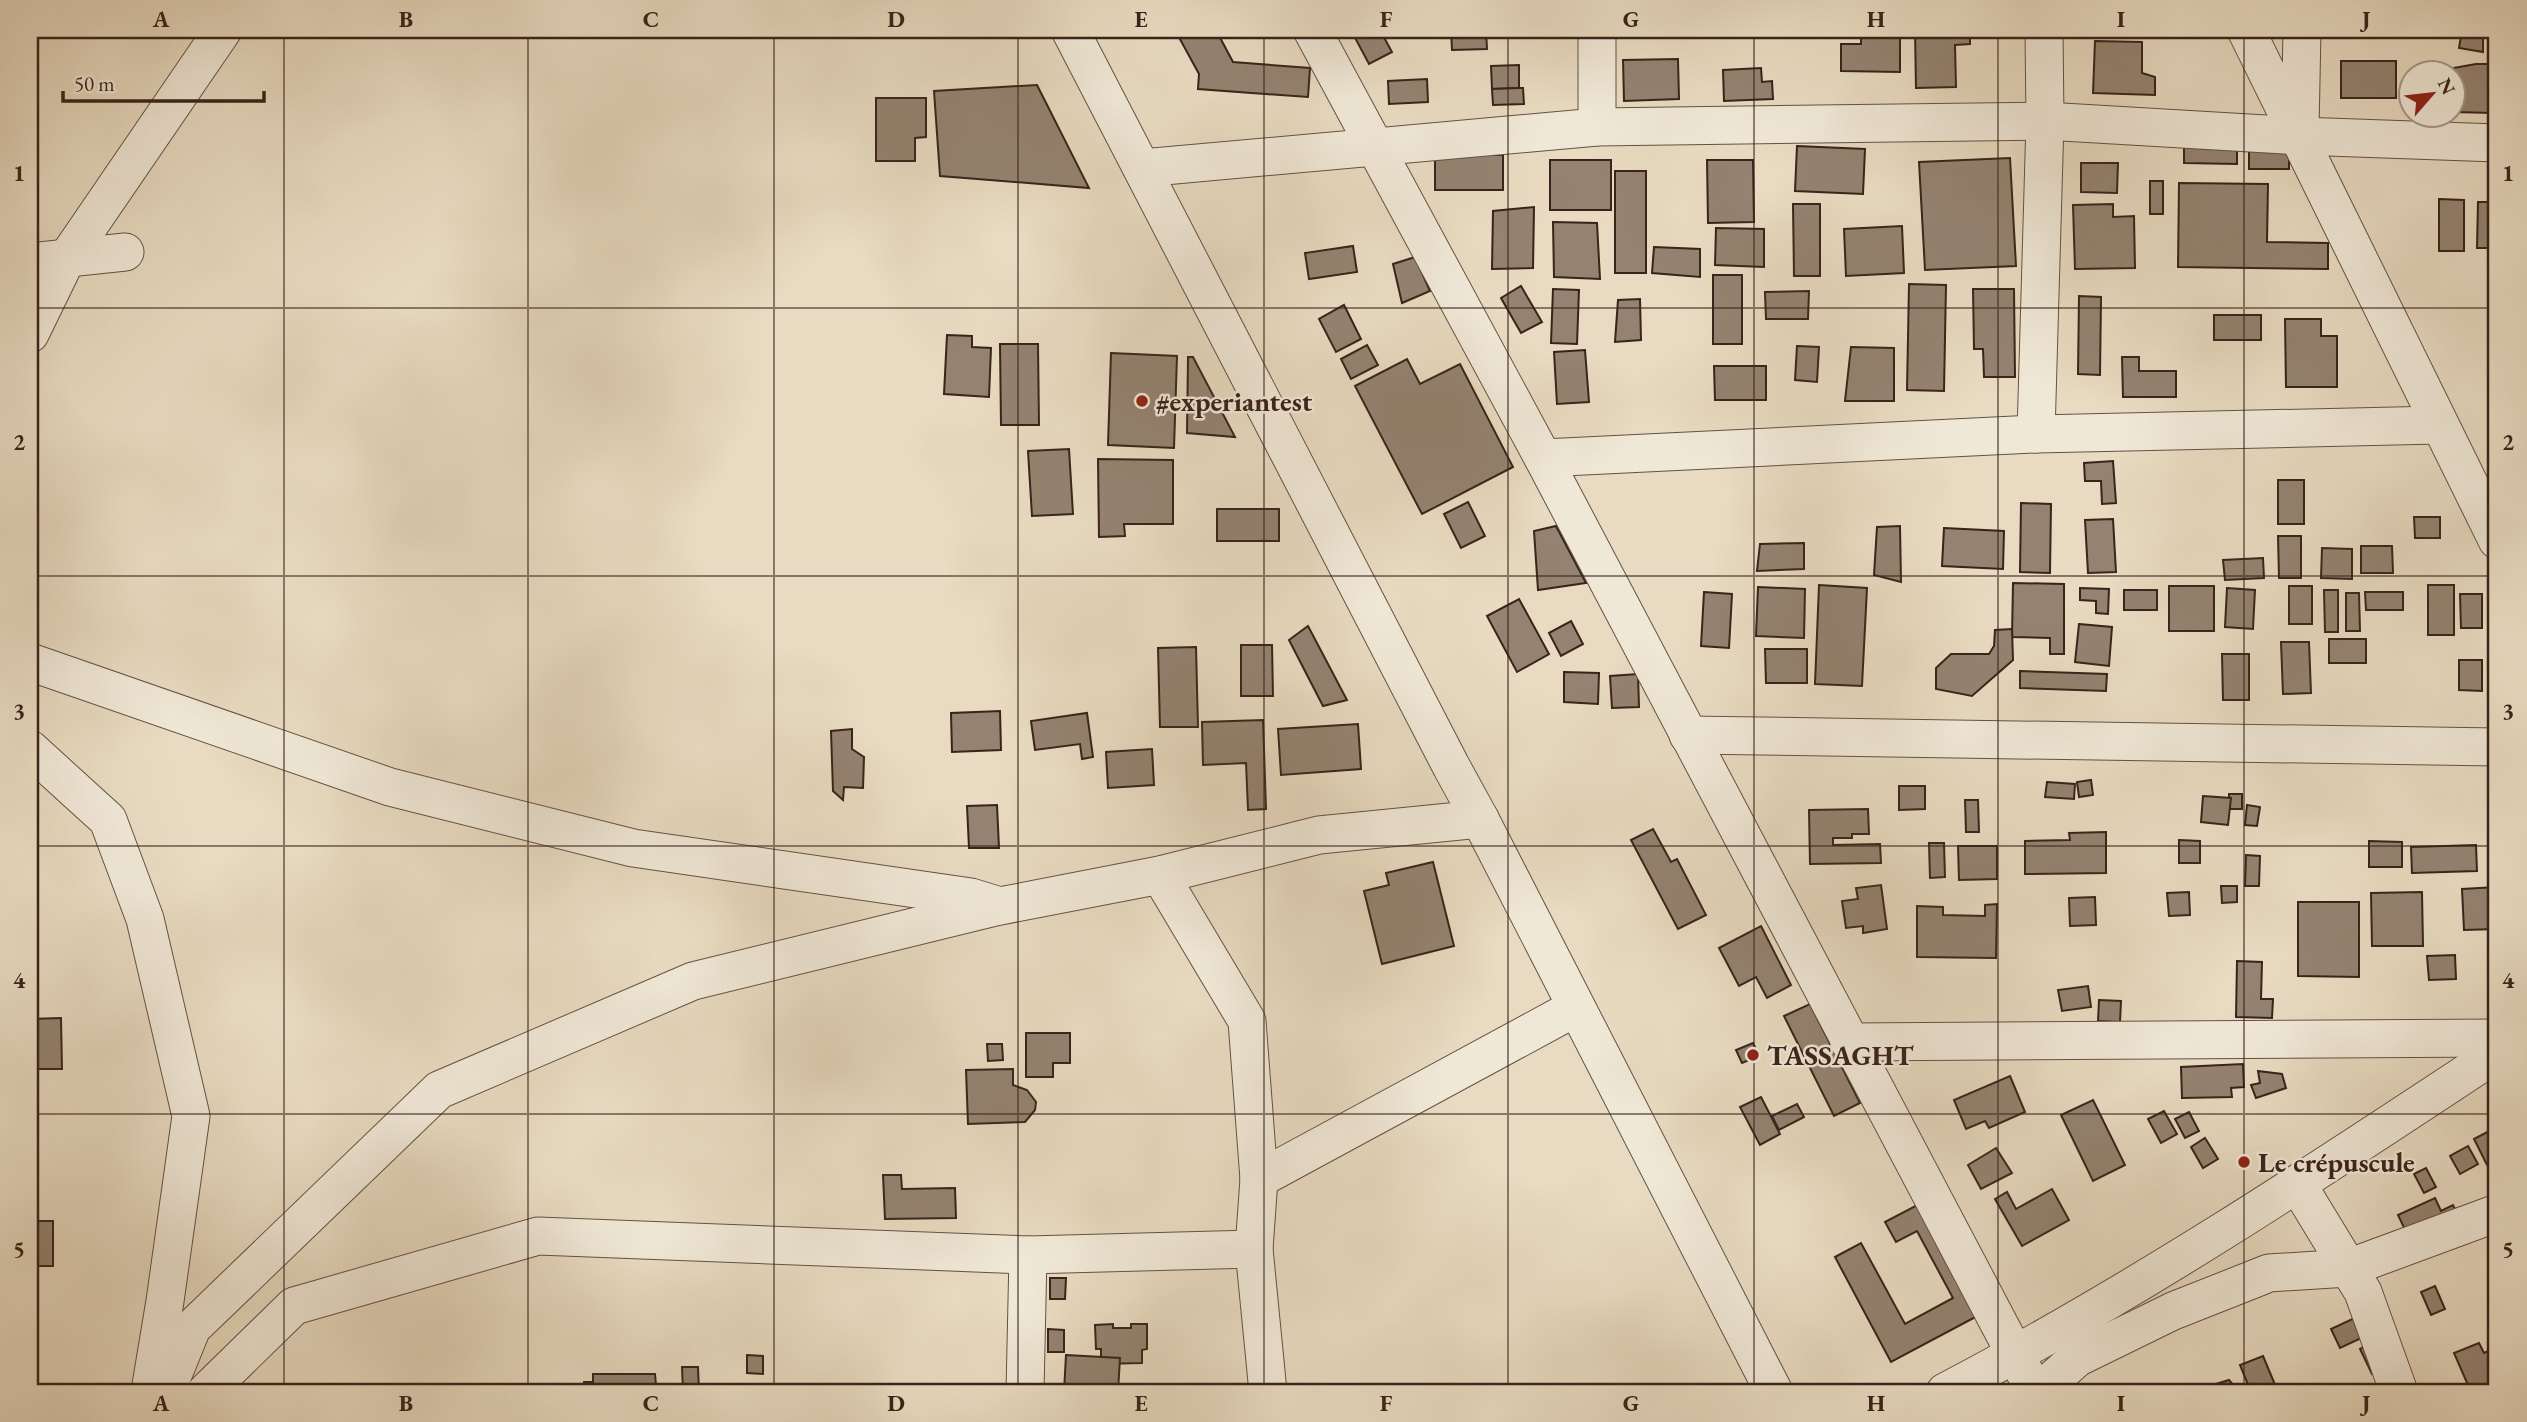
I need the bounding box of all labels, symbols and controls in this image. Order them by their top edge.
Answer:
text: A [152,4,170,34]
text: B [399,4,413,34]
text: C [643,4,659,34]
text: D [887,4,905,34]
text: E [1134,4,1148,34]
text: F [1380,4,1393,34]
text: G [1623,4,1639,34]
text: H [1867,4,1885,34]
text: I [2117,4,2125,34]
text: J [2360,4,2371,34]
scale bar [63,60,264,104]
north arrow [2398,60,2468,130]
text: 50 m [74,70,115,97]
text: N [2432,74,2462,99]
text: 1 [13,158,25,188]
text: 1 [2502,158,2514,188]
place label: #experiantest [1156,383,1313,419]
marker: #experiantest [1134,393,1150,409]
text: 2 [13,427,25,457]
text: 2 [2502,427,2514,457]
text: 3 [13,696,25,726]
text: 3 [2502,696,2514,726]
text: 4 [13,965,26,995]
text: 4 [2502,965,2515,995]
place label: TASSAGHT [1767,1037,1914,1073]
marker: TASSAGHT [1745,1047,1761,1063]
place label: Le crépuscule [2258,1144,2415,1180]
marker: Le crépuscule [2236,1154,2252,1170]
text: 5 [13,1234,25,1264]
text: 5 [2502,1234,2514,1264]
text: A [152,1388,170,1418]
text: B [399,1388,413,1418]
text: C [643,1388,659,1418]
text: D [887,1388,905,1418]
text: E [1134,1388,1148,1418]
text: F [1380,1388,1393,1418]
text: G [1623,1388,1639,1418]
text: H [1867,1388,1885,1418]
text: I [2117,1388,2125,1418]
text: J [2360,1388,2371,1418]

